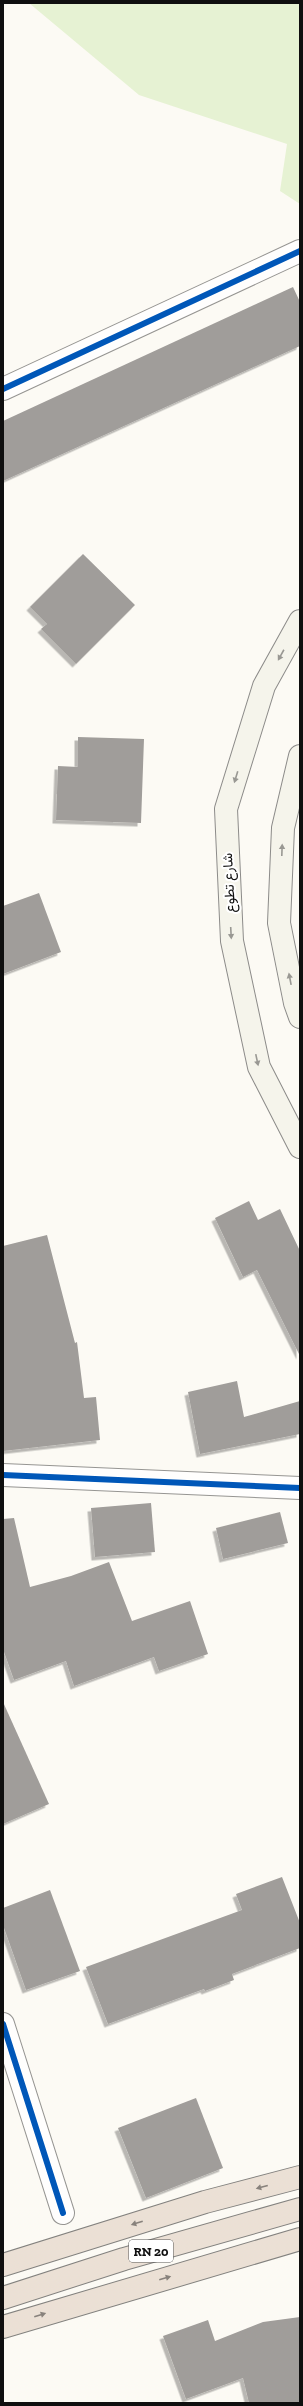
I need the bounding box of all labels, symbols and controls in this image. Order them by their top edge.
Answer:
one-way arrow [278,649,284,661]
one-way arrow [233,771,239,783]
one-way arrow [279,843,285,856]
street label: شارع تطوع [219,853,241,913]
one-way arrow [228,927,235,939]
one-way arrow [287,973,293,985]
one-way arrow [255,1054,261,1066]
one-way arrow [256,2184,268,2190]
one-way arrow [131,2220,143,2226]
road number: RN 20 [129,2240,173,2262]
one-way arrow [159,2275,171,2281]
one-way arrow [35,2312,47,2318]

